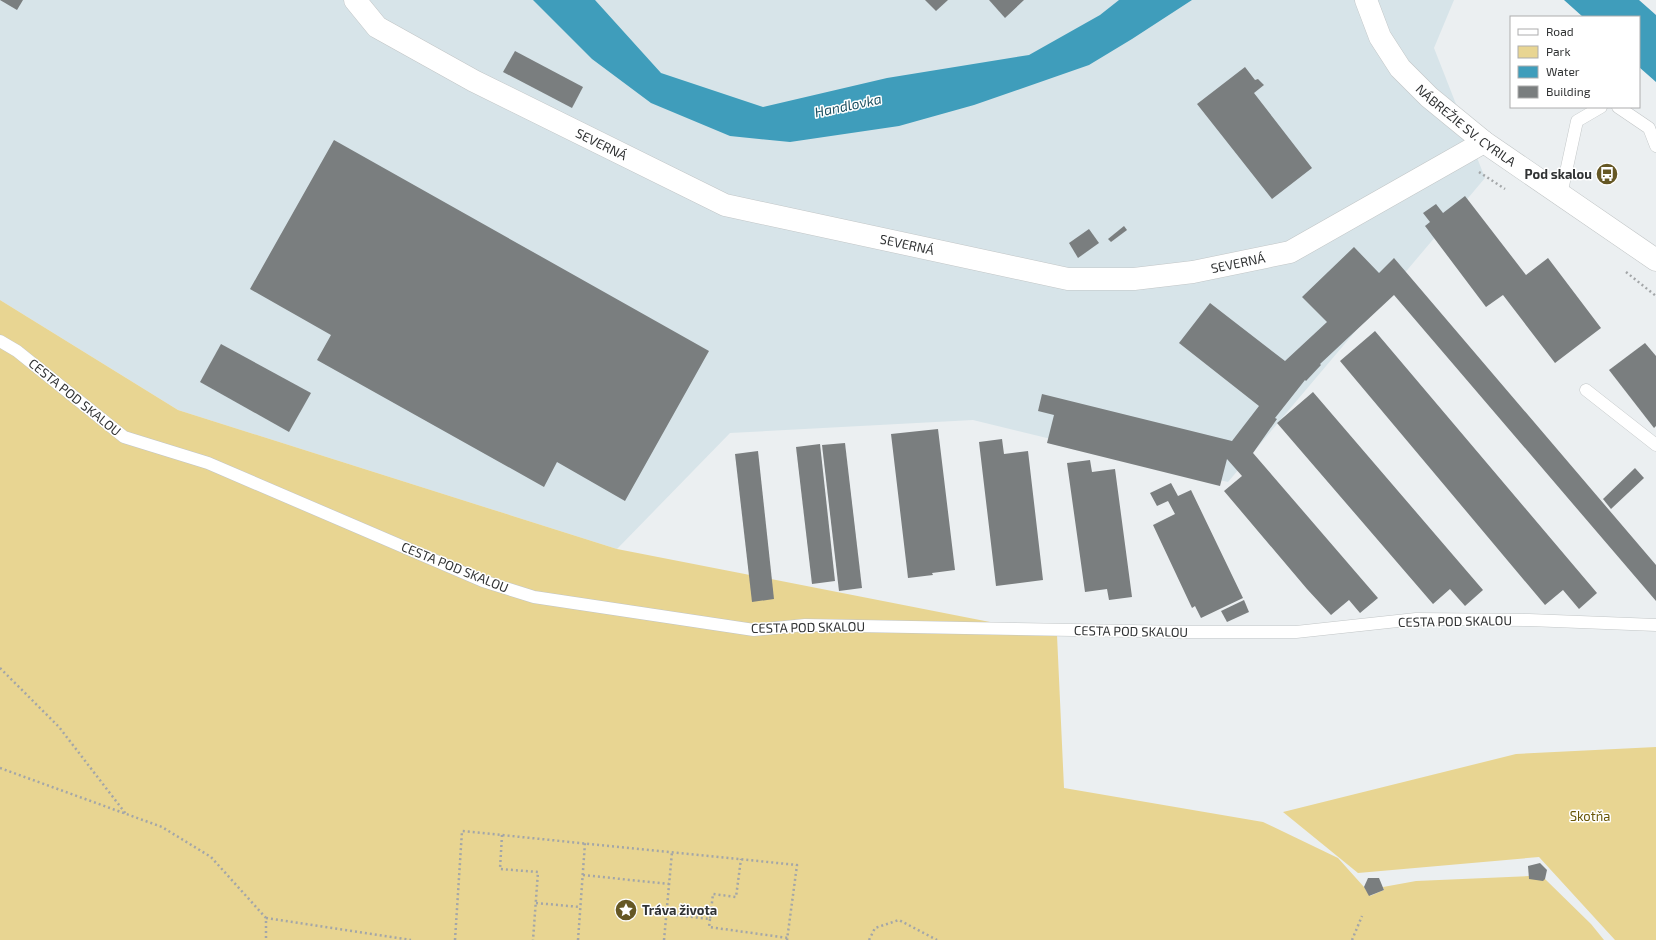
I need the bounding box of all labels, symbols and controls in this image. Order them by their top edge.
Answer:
legend [1510,16,1640,108]
text: Road [1546,24,1574,38]
text: Park [1546,44,1571,58]
text: Water [1546,64,1580,78]
street label: NÁBREŽIE SV. CYRILA [1413,81,1519,170]
text: Building [1546,84,1591,98]
water label: Handlovka [813,90,883,120]
street label: SEVERNÁ [573,125,630,163]
bus stop icon: Pod skalou [1594,161,1620,187]
place label: Pod skalou [1525,166,1592,182]
street label: SEVERNÁ [878,231,936,258]
street label: SEVERNÁ [1209,248,1267,276]
street label: CESTA POD SKALOU [26,355,124,439]
street label: CESTA POD SKALOU [399,538,511,596]
street label: CESTA POD SKALOU [1398,612,1512,630]
street label: CESTA POD SKALOU [751,618,865,636]
street label: CESTA POD SKALOU [1074,622,1188,640]
park label: Skotňa [1570,808,1610,824]
place icon: Tráva života [613,897,639,923]
place label: Tráva života [642,902,717,918]

